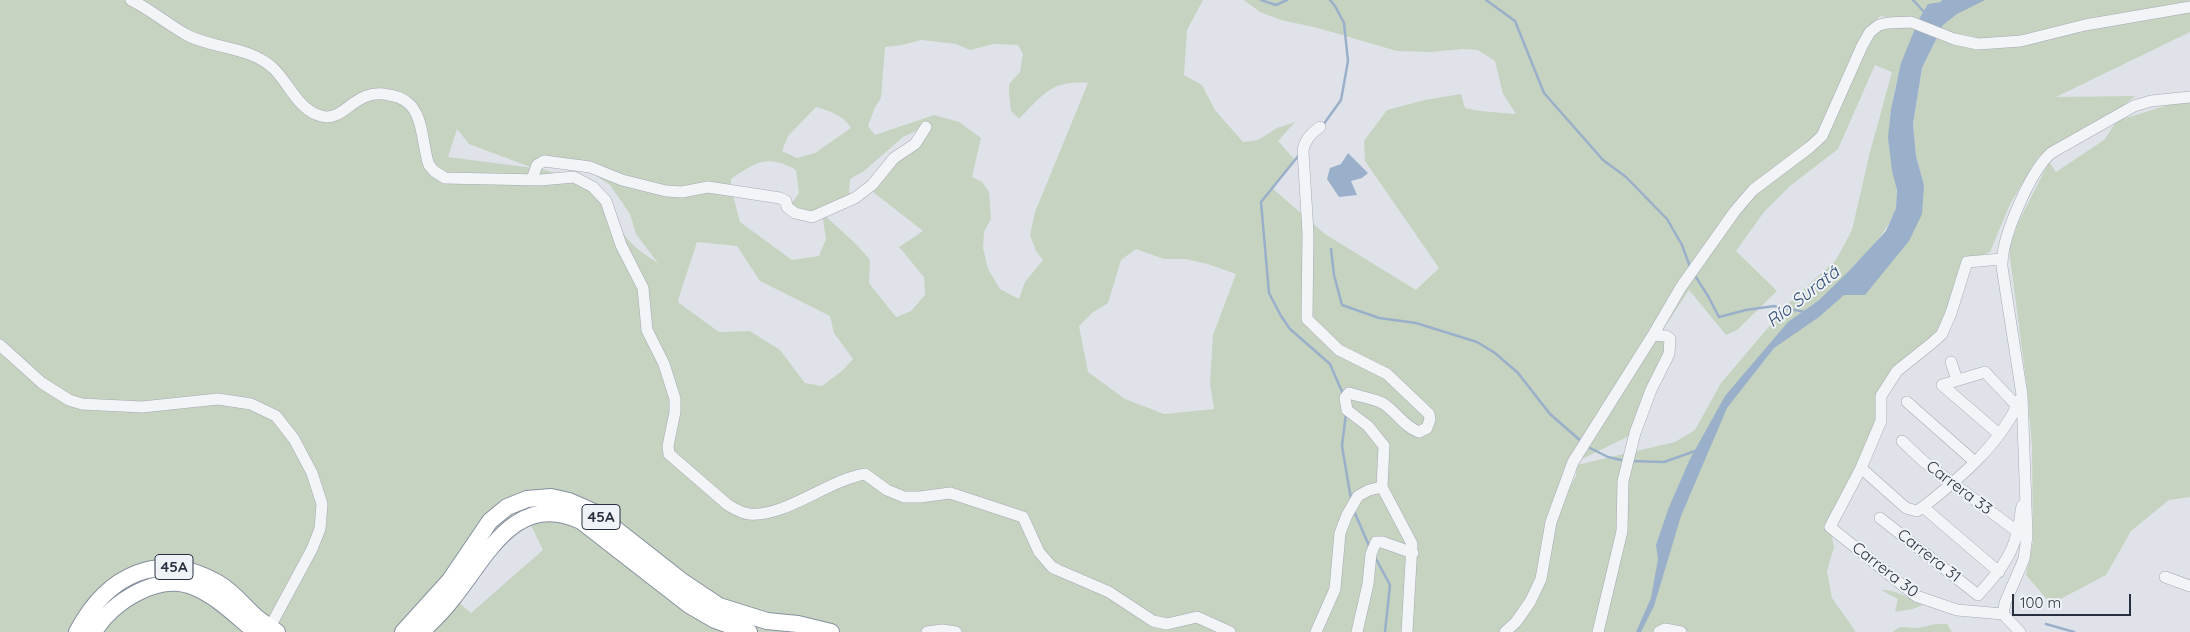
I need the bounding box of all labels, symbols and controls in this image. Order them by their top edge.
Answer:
water label: Río Suratá [1762,262,1844,332]
street label: Carrera 33 [1922,457,1996,519]
road number: 45A [582,504,620,530]
street label: Carrera 31 [1893,525,1965,587]
street label: Carrera 30 [1848,538,1922,602]
road number: 45A [155,554,193,580]
scale bar [2015,584,2134,616]
text: 100 m [2020,593,2061,612]

